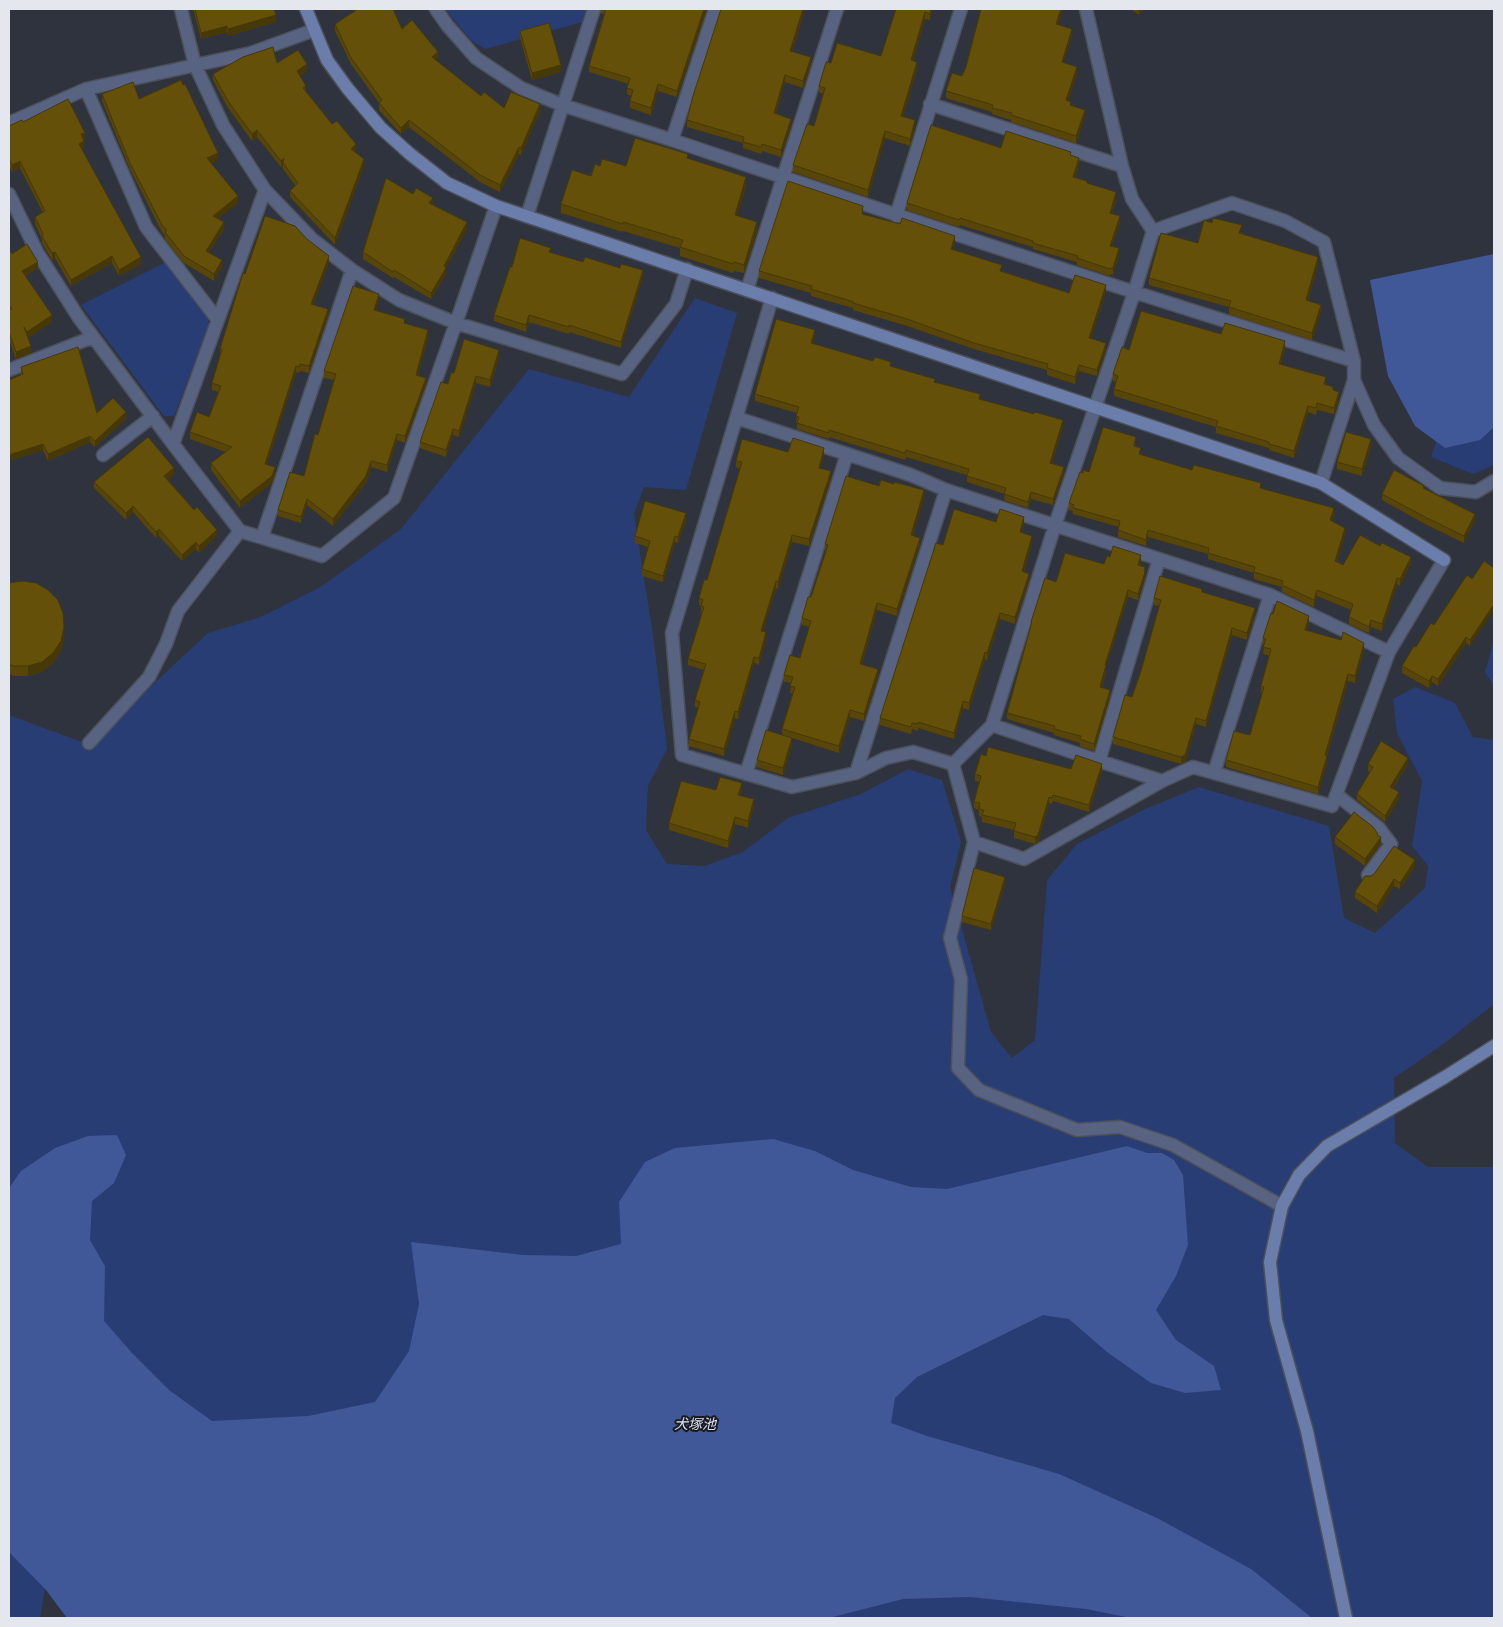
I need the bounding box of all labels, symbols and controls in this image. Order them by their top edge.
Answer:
water label: 犬塚池 [674,1416,718,1433]

